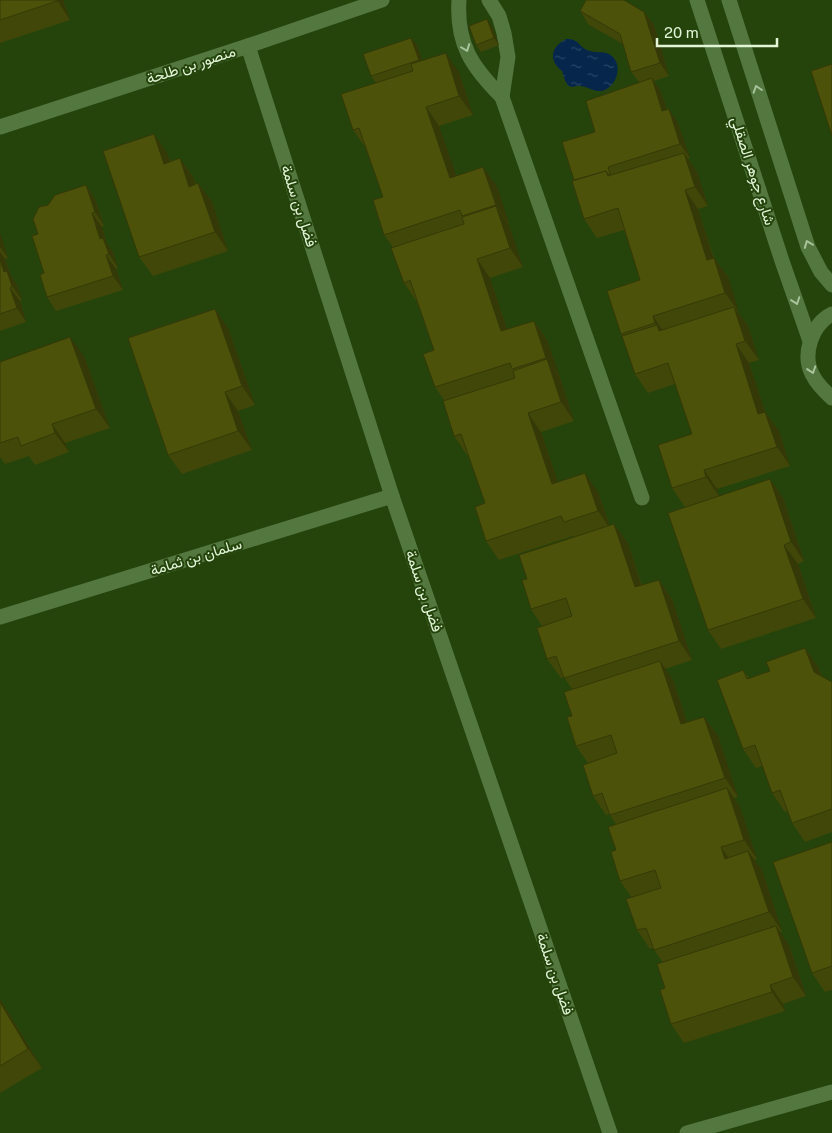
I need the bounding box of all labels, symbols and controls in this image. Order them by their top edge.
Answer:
scale bar [657,15,777,47]
text: 20 m [664,24,699,41]
street label: منصور بن طلحة [144,42,238,89]
one-way arrow [460,43,470,52]
one-way arrow [753,85,763,94]
street label: شارع جوهر الصقلي [723,114,779,229]
street label: فضل بن سلمة [276,163,321,250]
one-way arrow [804,240,814,248]
one-way arrow [790,296,800,304]
one-way arrow [806,366,816,374]
street label: سلمان بن ثمامة [148,535,244,580]
street label: فضل بن سلمة [401,548,446,635]
street label: فضل بن سلمة [532,931,577,1018]

